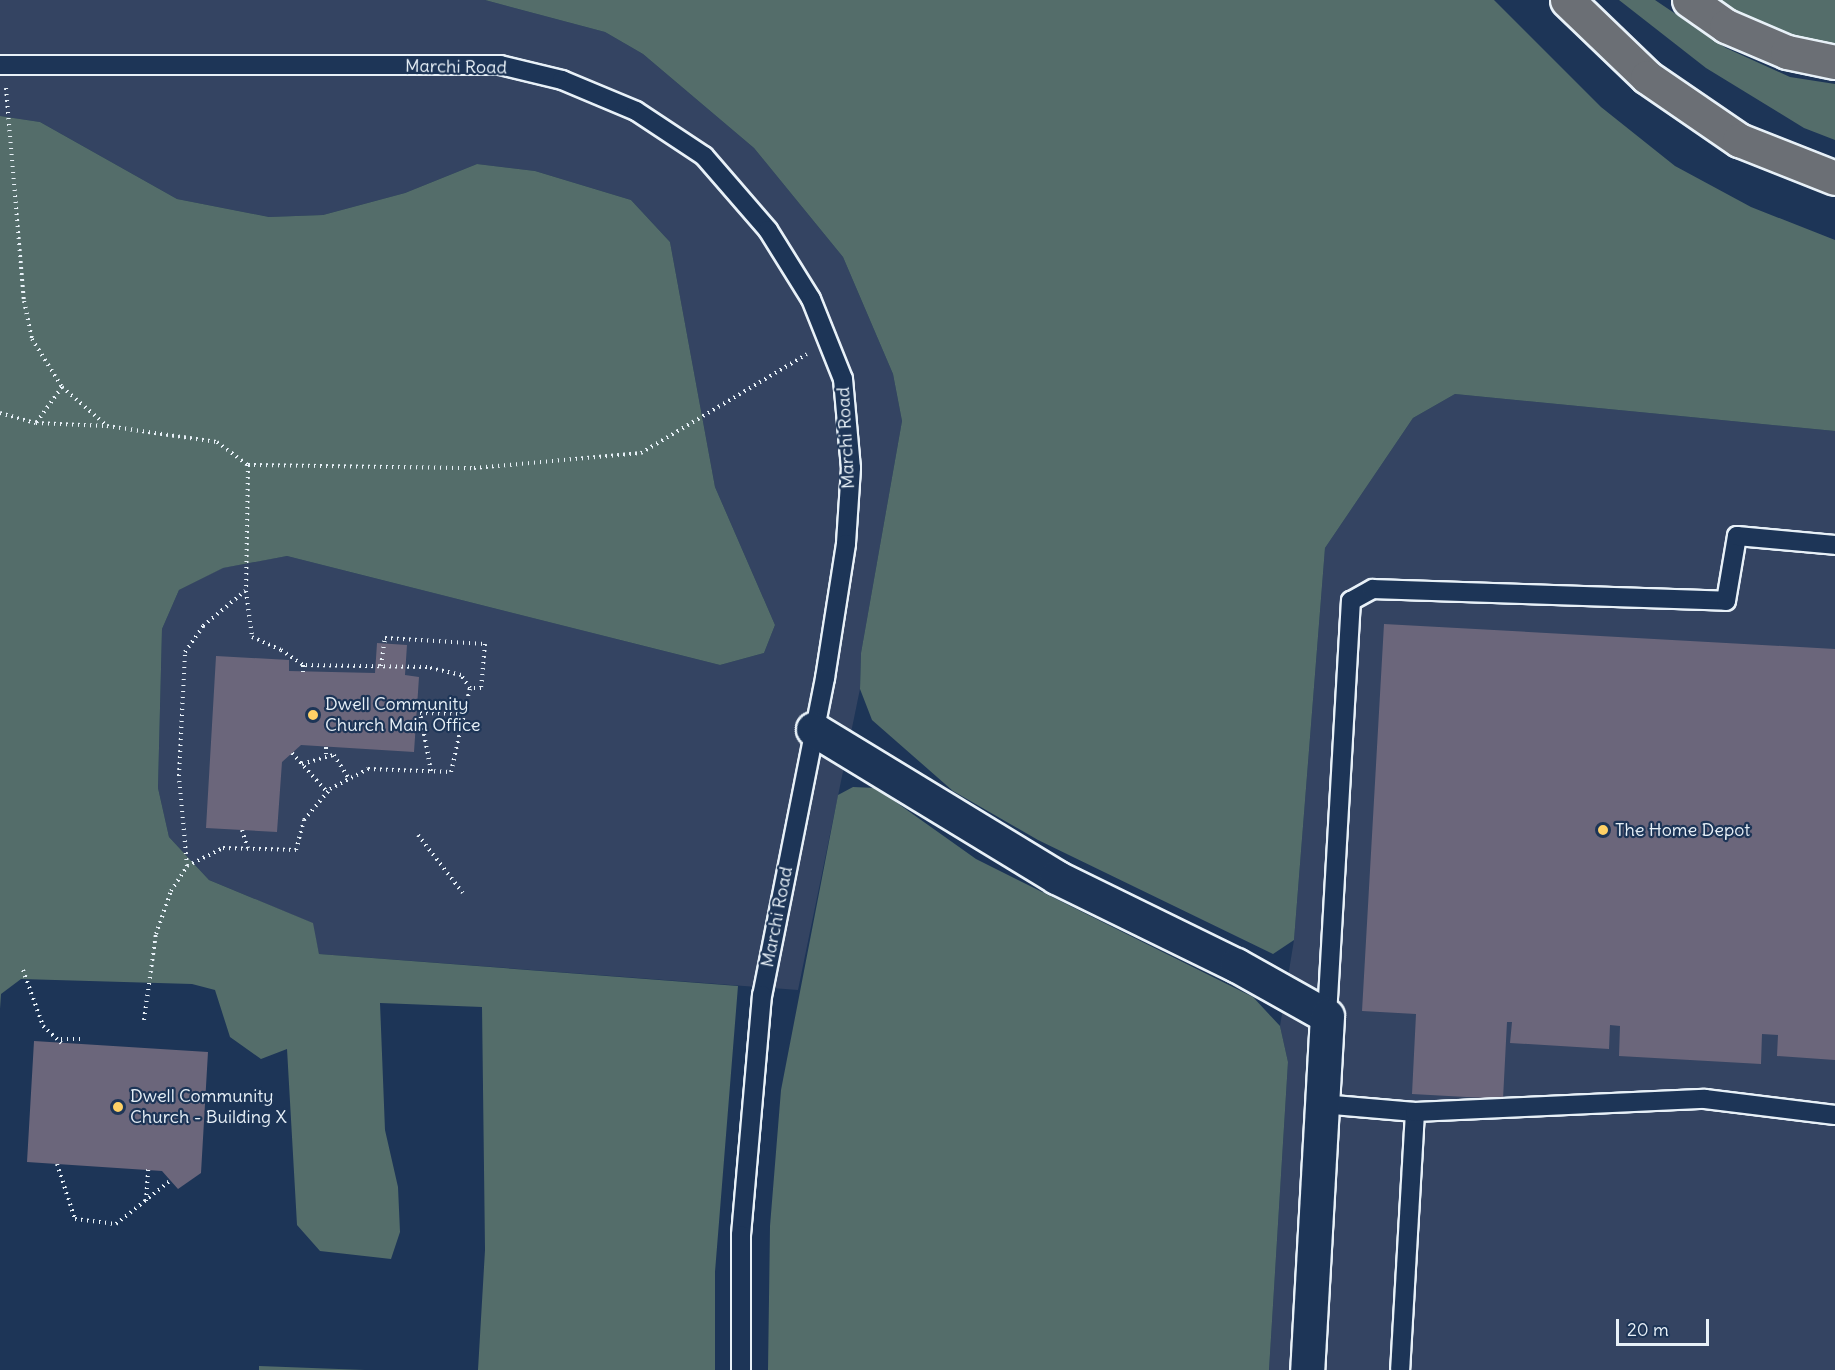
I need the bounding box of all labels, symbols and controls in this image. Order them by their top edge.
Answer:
street label: Marchi Road [405,55,507,79]
street label: Marchi Road [833,387,859,489]
place label: Dwell Community Church Main Office [325,694,480,736]
marker: Dwell Community Church Main Office [306,708,320,722]
place label: The Home Depot [1615,819,1750,841]
marker: The Home Depot [1596,823,1610,837]
street label: Marchi Road [757,865,797,969]
place label: Dwell Community Church - Building X [130,1086,287,1128]
marker: Dwell Community Church - Building X [111,1100,125,1114]
scale bar [1619,1307,1712,1345]
text: 20 m [1627,1318,1669,1341]

